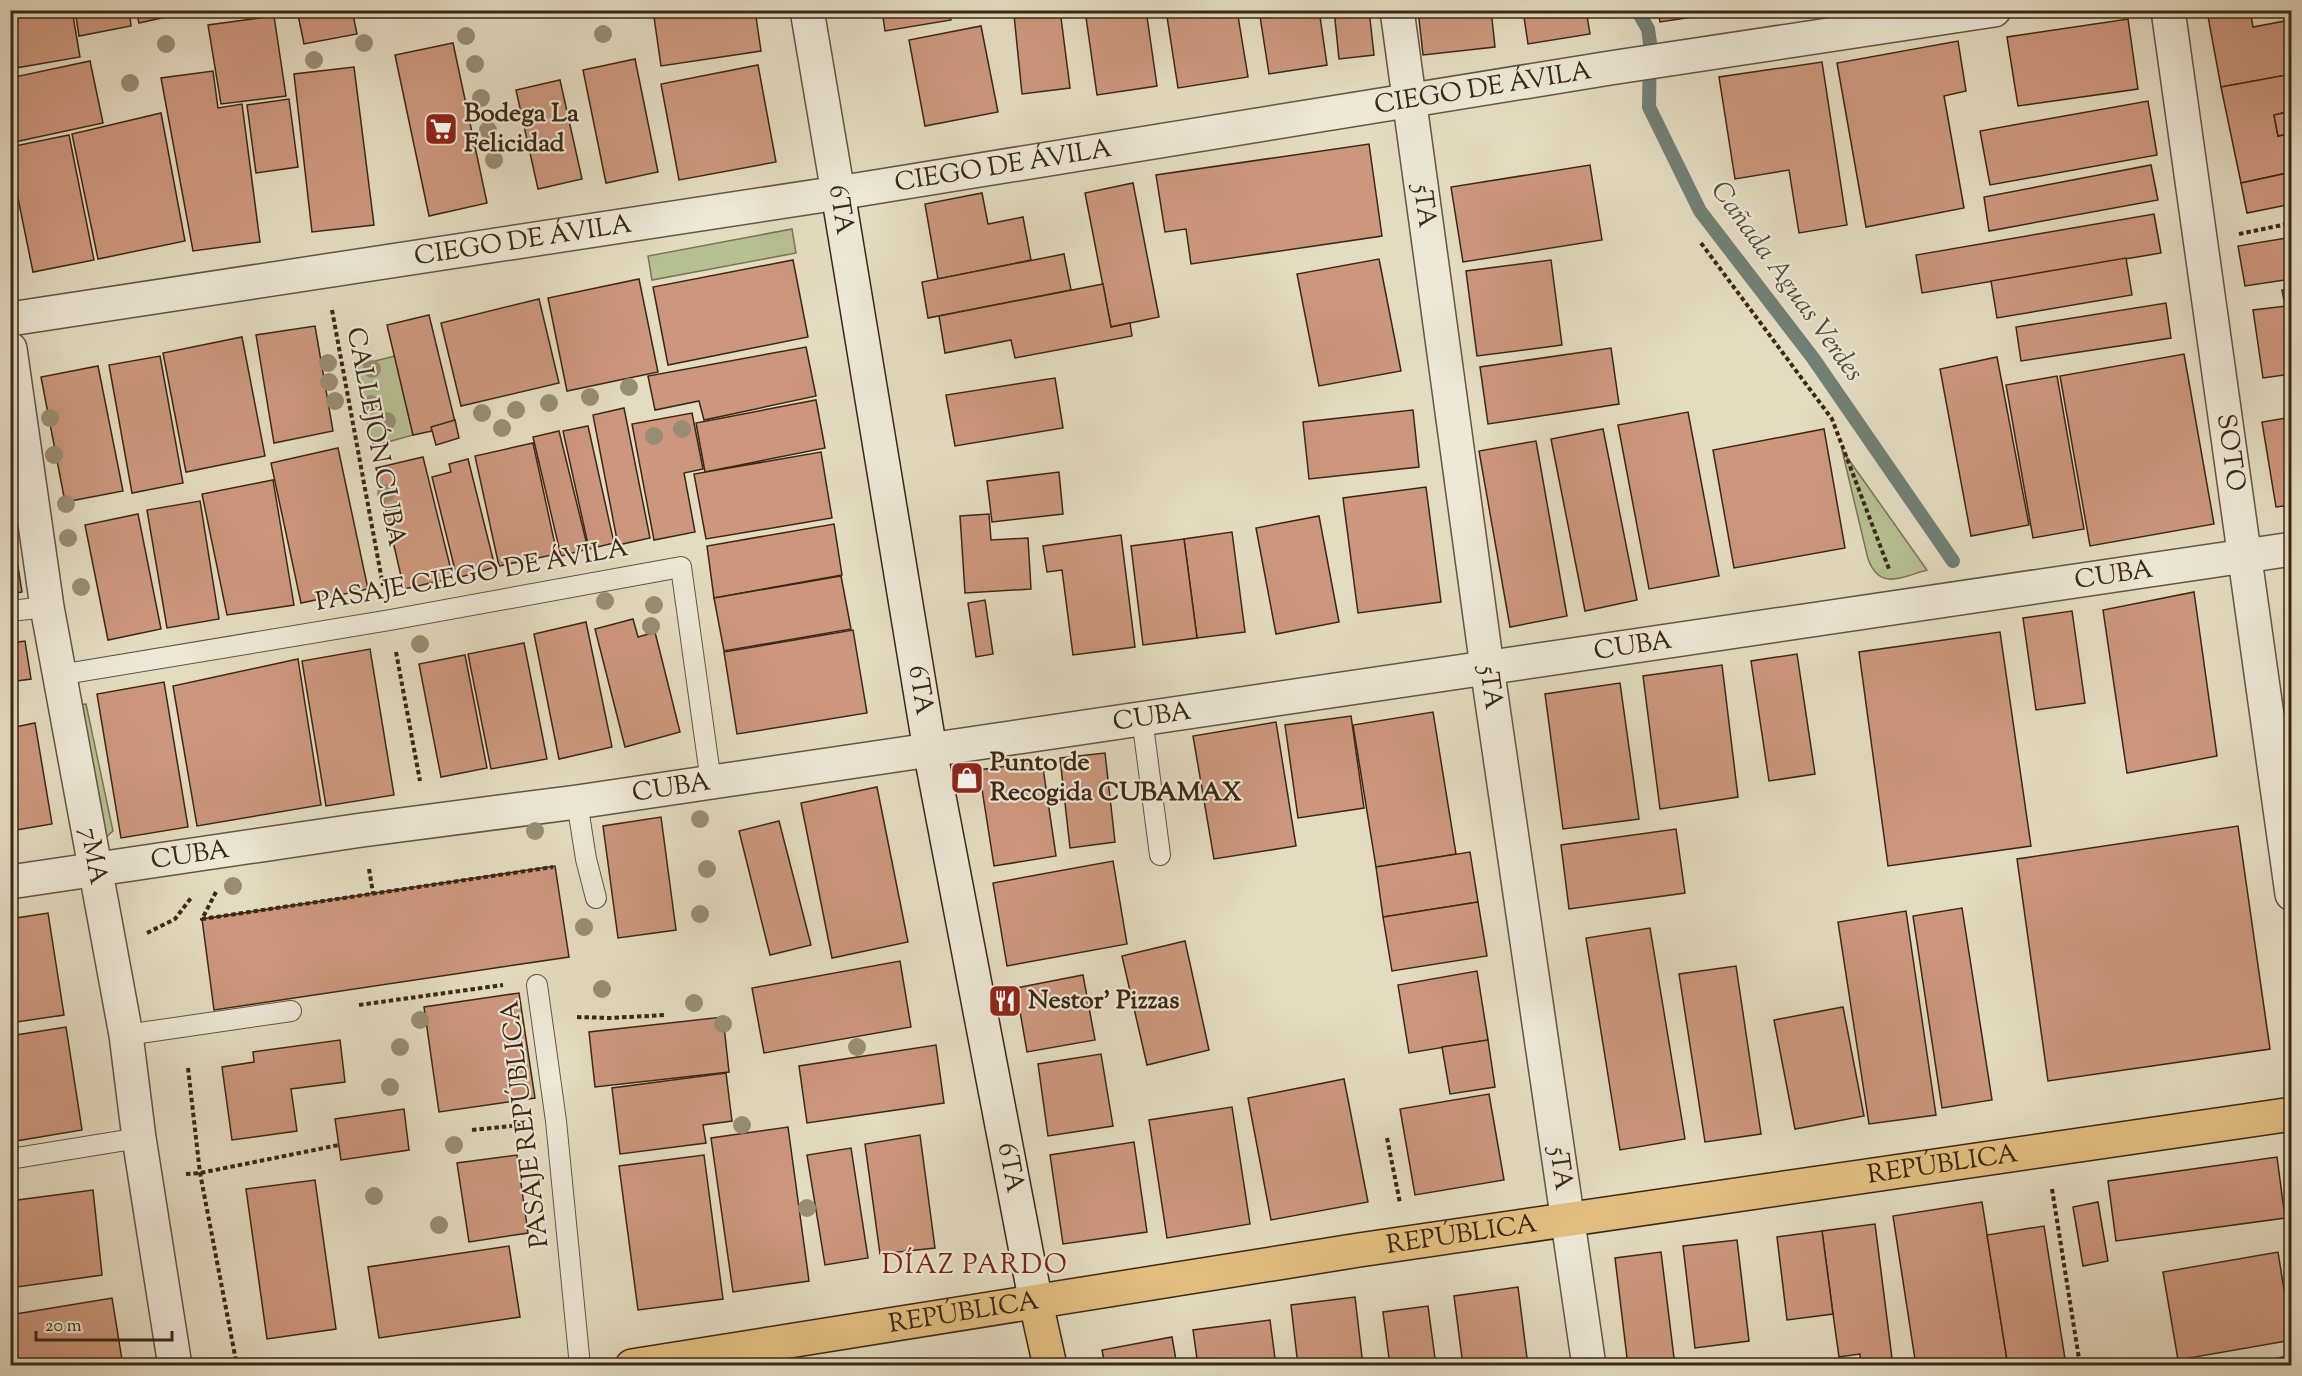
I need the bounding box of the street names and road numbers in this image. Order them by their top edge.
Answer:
street label: CIEGO DE ÁVILA [1372,53,1595,124]
street label: CIEGO DE ÁVILA [892,130,1115,202]
street label: 5TA [1402,180,1445,230]
street label: 6TA [818,182,862,238]
street label: CIEGO DE ÁVILA [412,206,635,276]
street label: CALLEJÓN CUBA [336,324,414,550]
street label: SOTO [2206,411,2254,494]
street label: PASAJE CIEGO DE ÁVILA [313,530,631,622]
street label: CUBA [2072,551,2155,599]
street label: CUBA [1591,622,1675,670]
street label: 5TA [1468,661,1511,712]
street label: 6TA [898,663,942,718]
street label: CUBA [1110,693,1194,741]
street label: CUBA [630,764,713,812]
street label: 7MA [70,824,116,888]
street label: CUBA [148,831,232,879]
street label: PASAJE REPÚBLICA [492,998,560,1250]
street label: REPÚBLICA [1865,1136,2020,1194]
street label: 6TA [987,1140,1033,1196]
street label: 5TA [1538,1142,1582,1193]
street label: REPÚBLICA [1384,1206,1540,1264]
street label: REPÚBLICA [886,1283,1042,1343]

